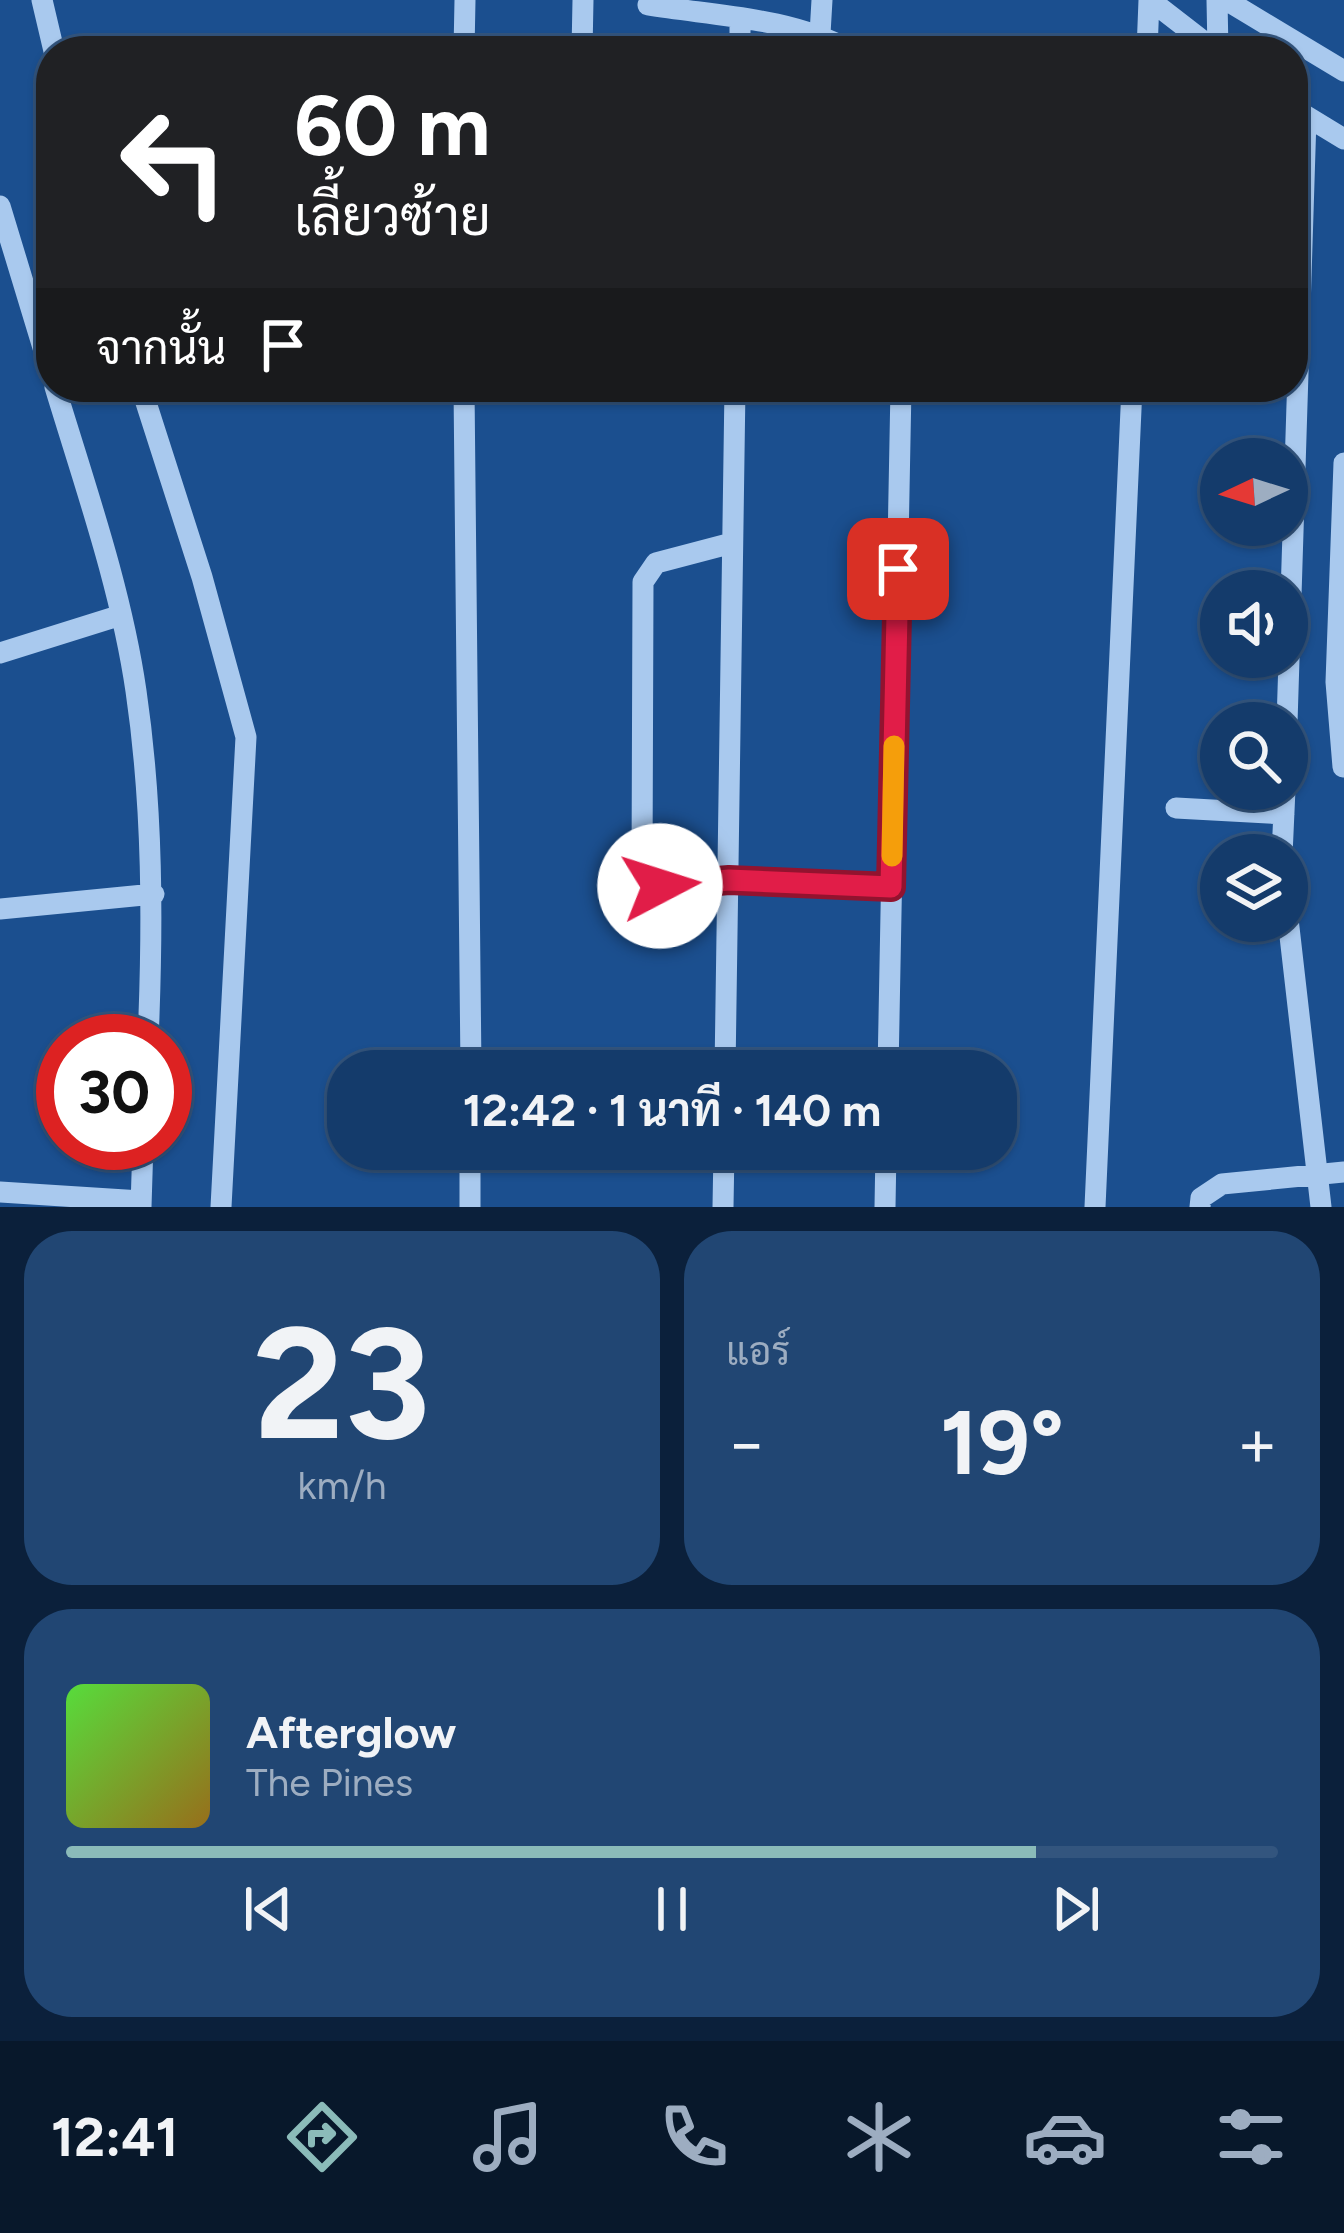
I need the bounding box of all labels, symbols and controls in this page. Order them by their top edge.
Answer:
text: 60 m [294,75,490,176]
icon: left [96,84,252,240]
text: เลี้ยวซ้าย [294,184,491,249]
icon: arrive [250,312,316,378]
text: จากนั้น [96,321,226,375]
north arrow [1200,438,1308,546]
map controls [1200,438,1308,942]
pin [847,518,949,620]
icon: arrive [865,536,931,602]
button: sound [1200,570,1308,678]
button: search [1200,702,1308,810]
position arrow [597,823,723,949]
button: layers [1200,834,1308,942]
speed limit sign: 30 [36,1014,192,1170]
text: 12:42 · 1 นาที · 140 m [463,1083,881,1137]
text: 23 [253,1290,431,1477]
text: แอร์ [726,1328,790,1375]
text: 19° [940,1388,1064,1497]
text: − [726,1403,767,1483]
text: + [1237,1403,1278,1483]
text: km/h [297,1462,387,1509]
text: Afterglow [246,1705,456,1759]
text: The Pines [246,1759,413,1806]
icon: previous [235,1876,301,1942]
icon: pause [639,1876,705,1942]
icon: next [1043,1876,1109,1942]
icon: directions [280,2095,364,2179]
icon: music [466,2095,550,2179]
icon: phone [652,2095,736,2179]
icon: climate [837,2095,921,2179]
icon: car [1023,2095,1107,2179]
icon: filters [1209,2095,1293,2179]
text: 12:41 [51,2105,178,2170]

